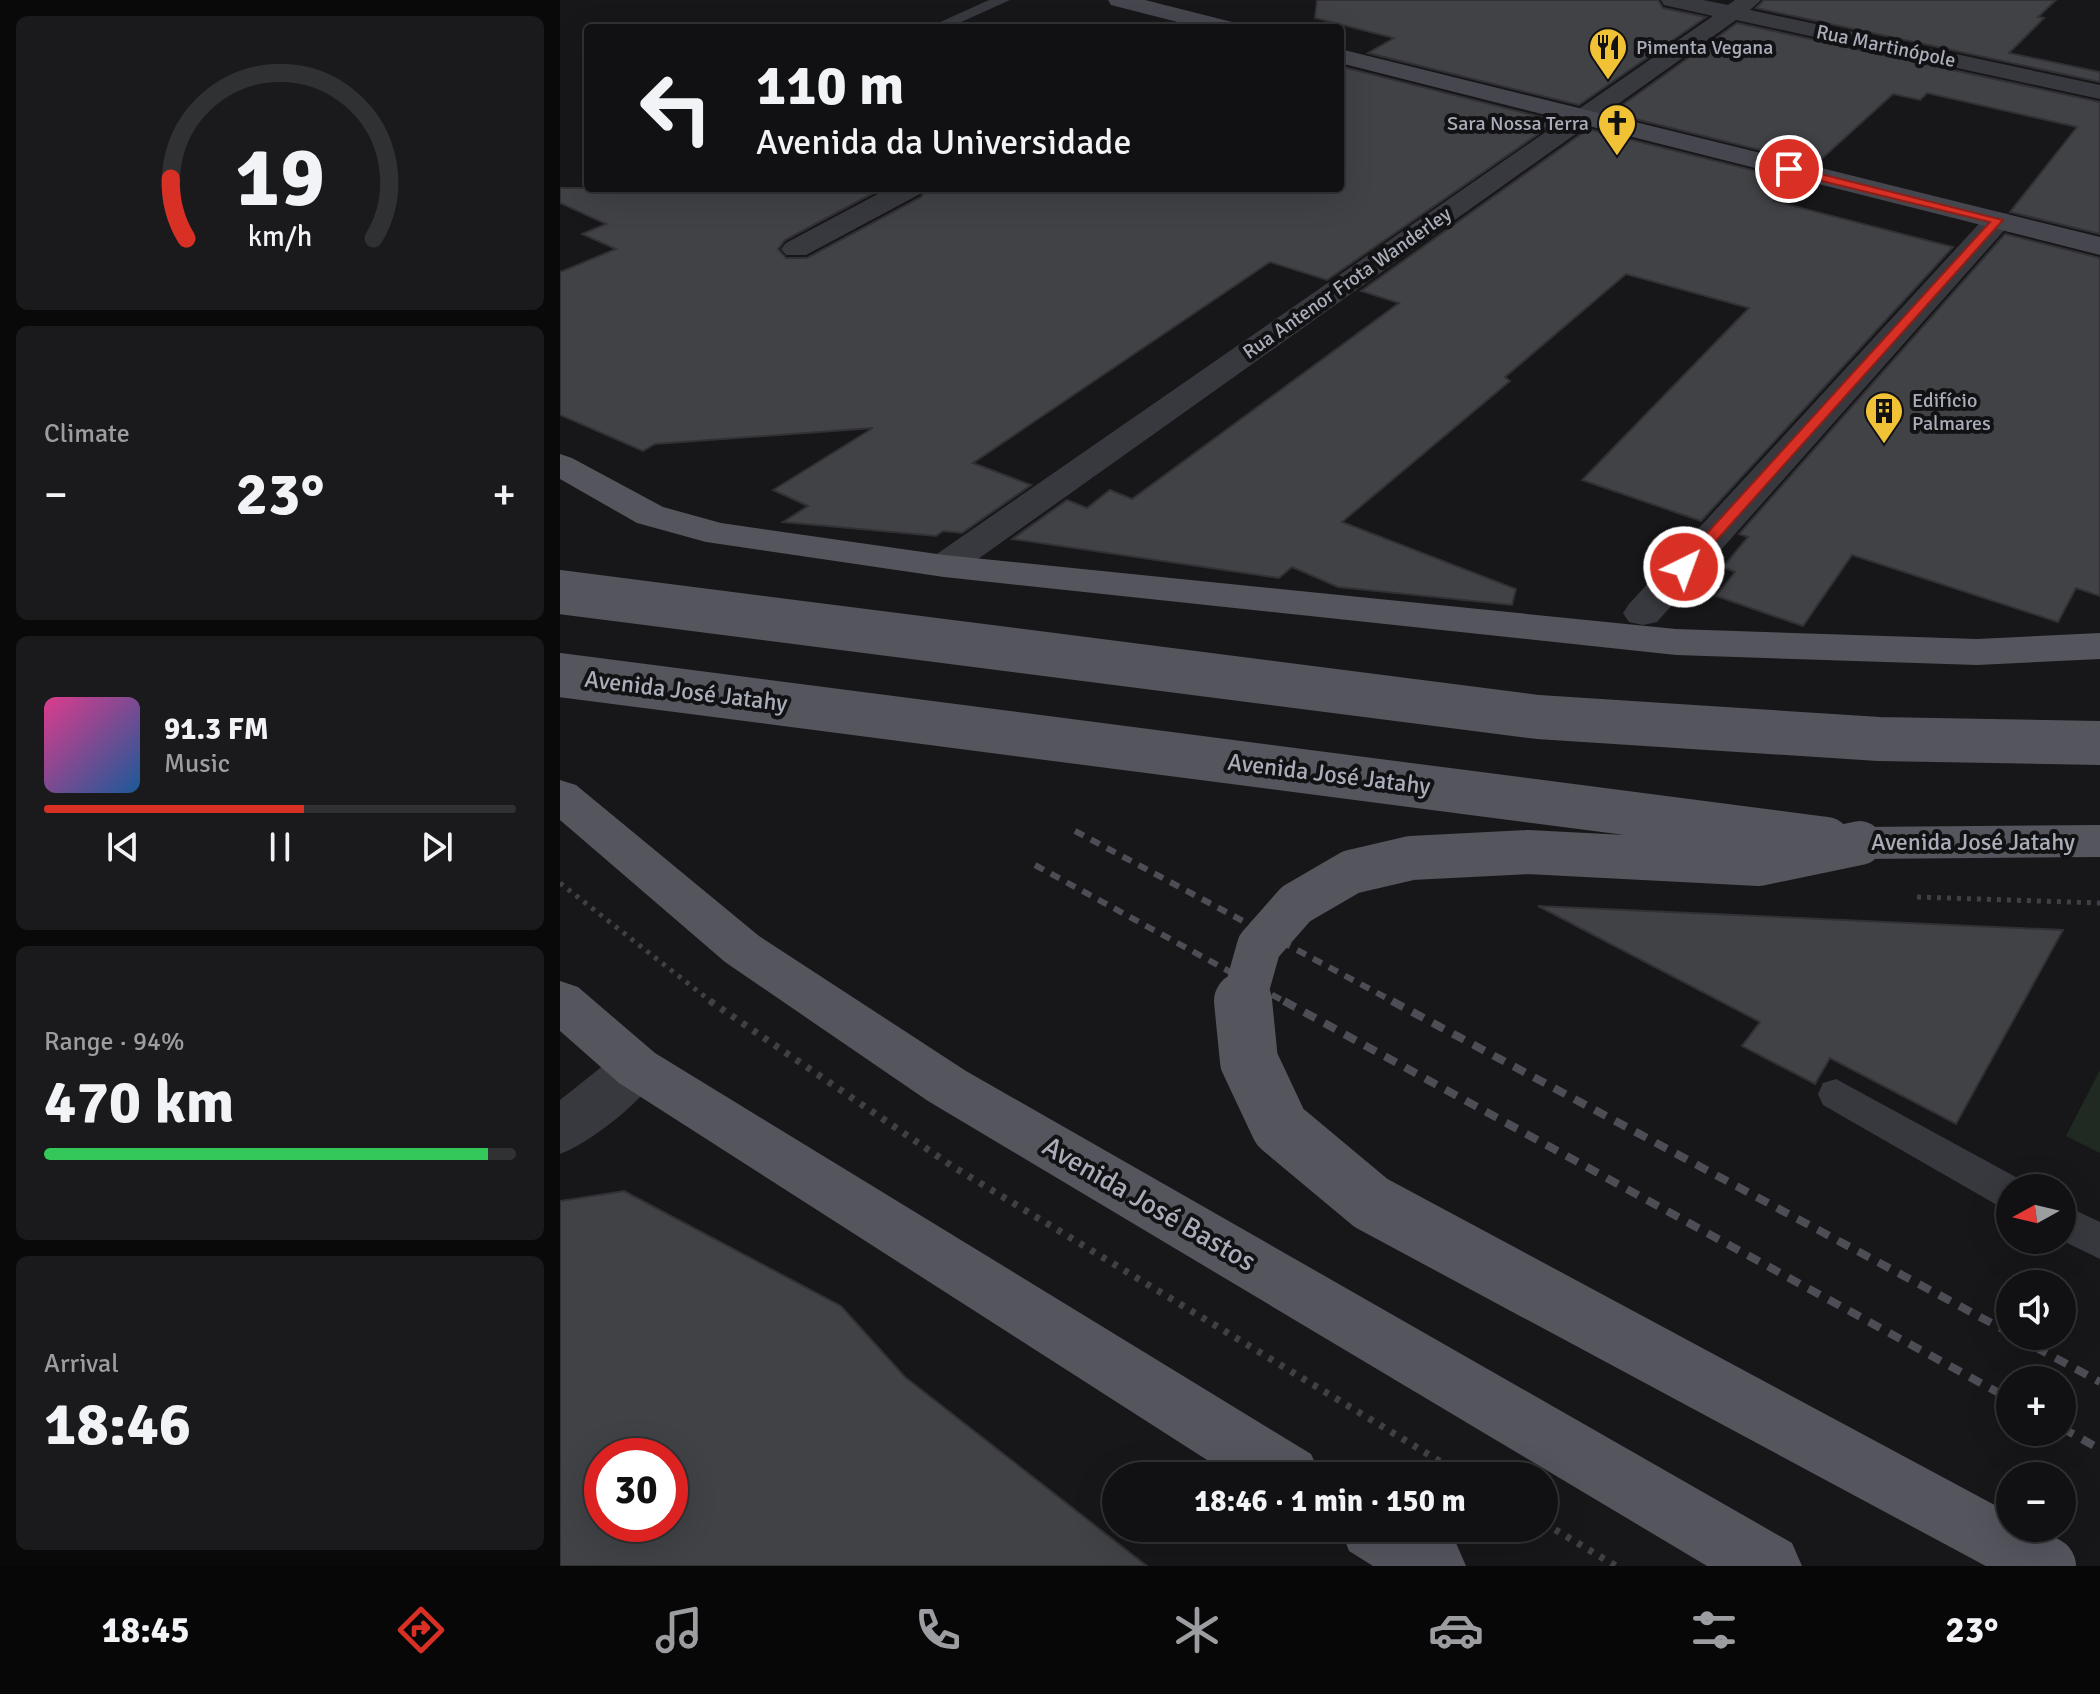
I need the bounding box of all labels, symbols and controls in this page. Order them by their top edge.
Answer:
street label: Rua Martinópole [1814,19,1958,73]
restaurant icon: Pimenta Vegana [1587,26,1629,81]
place label: Pimenta Vegana [1636,35,1773,60]
text: 110 m [756,51,904,120]
icon: left [624,56,728,160]
church icon: Sara Nossa Terra [1596,102,1638,157]
place label: Sara Nossa Terra [1447,111,1589,136]
text: Avenida da Universidade [756,120,1131,165]
text: 19 [235,127,325,229]
pin [1755,135,1823,203]
icon: arrive [1767,147,1811,191]
street label: Rua Antenor Frota Wanderley [1238,201,1457,365]
text: km/h [248,219,312,254]
place label: Edifício Palmares [1912,388,1991,436]
building icon: Edifício Palmares [1863,390,1905,445]
text: Climate [44,418,130,450]
text: 23° [236,458,324,532]
text: − [44,468,68,522]
text: + [492,468,516,522]
position arrow [1642,525,1726,609]
street label: Avenida José Jatahy [583,664,789,718]
text: 91.3 FM [164,711,269,748]
street label: Avenida José Jatahy [1226,747,1432,801]
text: Music [164,748,230,780]
icon: previous [101,825,145,869]
icon: pause [258,825,302,869]
icon: next [415,825,459,869]
street label: Avenida José Jatahy [1871,827,2075,857]
text: Range · 94% [44,1026,185,1058]
text: 470 km [44,1066,234,1140]
street label: Avenida José Bastos [1036,1129,1262,1279]
north arrow [1996,1174,2076,1254]
map controls [1996,1174,2076,1542]
button: sound [1996,1270,2076,1350]
text: Arrival [44,1348,119,1380]
button: + [1996,1366,2076,1446]
text: 18:46 [44,1388,191,1462]
speed limit sign: 30 [584,1438,688,1542]
button: − [1996,1462,2076,1542]
text: 18:46 · 1 min · 150 m [1194,1483,1466,1520]
icon: directions [393,1602,449,1658]
icon: music [651,1602,707,1658]
icon: phone [910,1602,966,1658]
icon: climate [1169,1602,1225,1658]
icon: car [1428,1602,1484,1658]
icon: filters [1686,1602,1742,1658]
text: 18:45 [101,1608,190,1653]
text: 23° [1945,1608,1999,1653]

